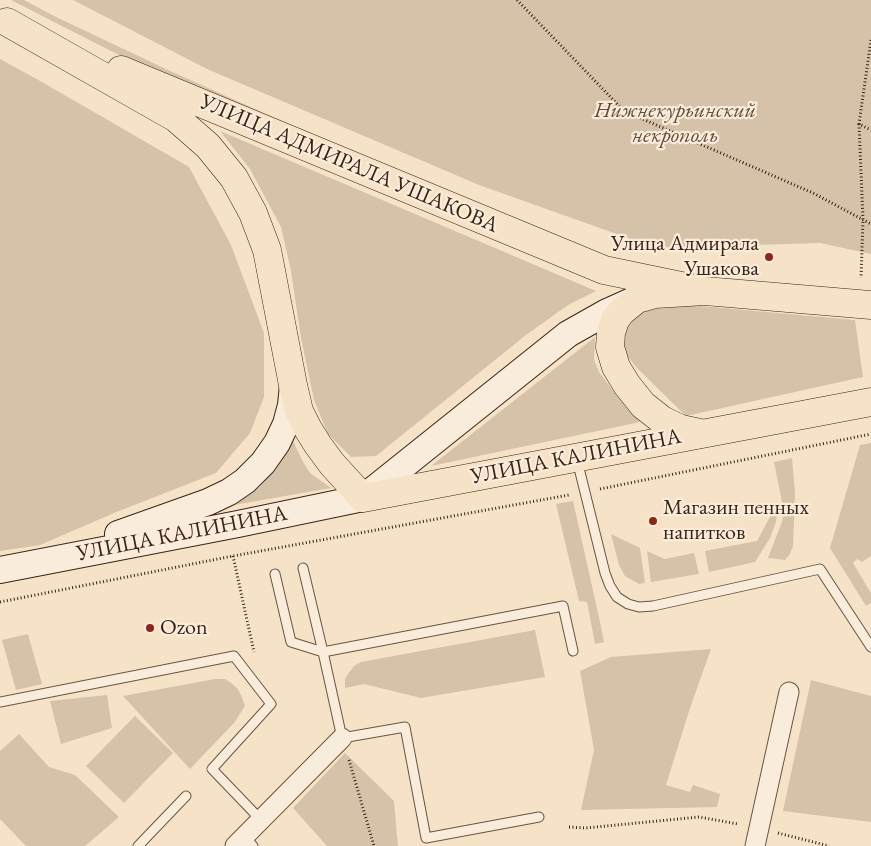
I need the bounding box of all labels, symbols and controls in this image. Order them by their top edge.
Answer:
street label: УЛИЦА АДМИРАЛА УШАКОВА [196,89,502,239]
park label: Нижнекурьинский некрополь [594,98,756,150]
place label: Улица Адмирала Ушакова [611,231,759,282]
marker: Улица Адмирала Ушакова [763,251,775,263]
street label: УЛИЦА КАЛИНИНА [468,424,684,490]
place label: Магазин пенных напитков [663,495,809,546]
street label: УЛИЦА КАЛИНИНА [74,501,290,567]
marker: Магазин пенных напитков [647,515,659,527]
place label: Ozon [160,615,208,641]
marker: Ozon [144,622,156,634]

